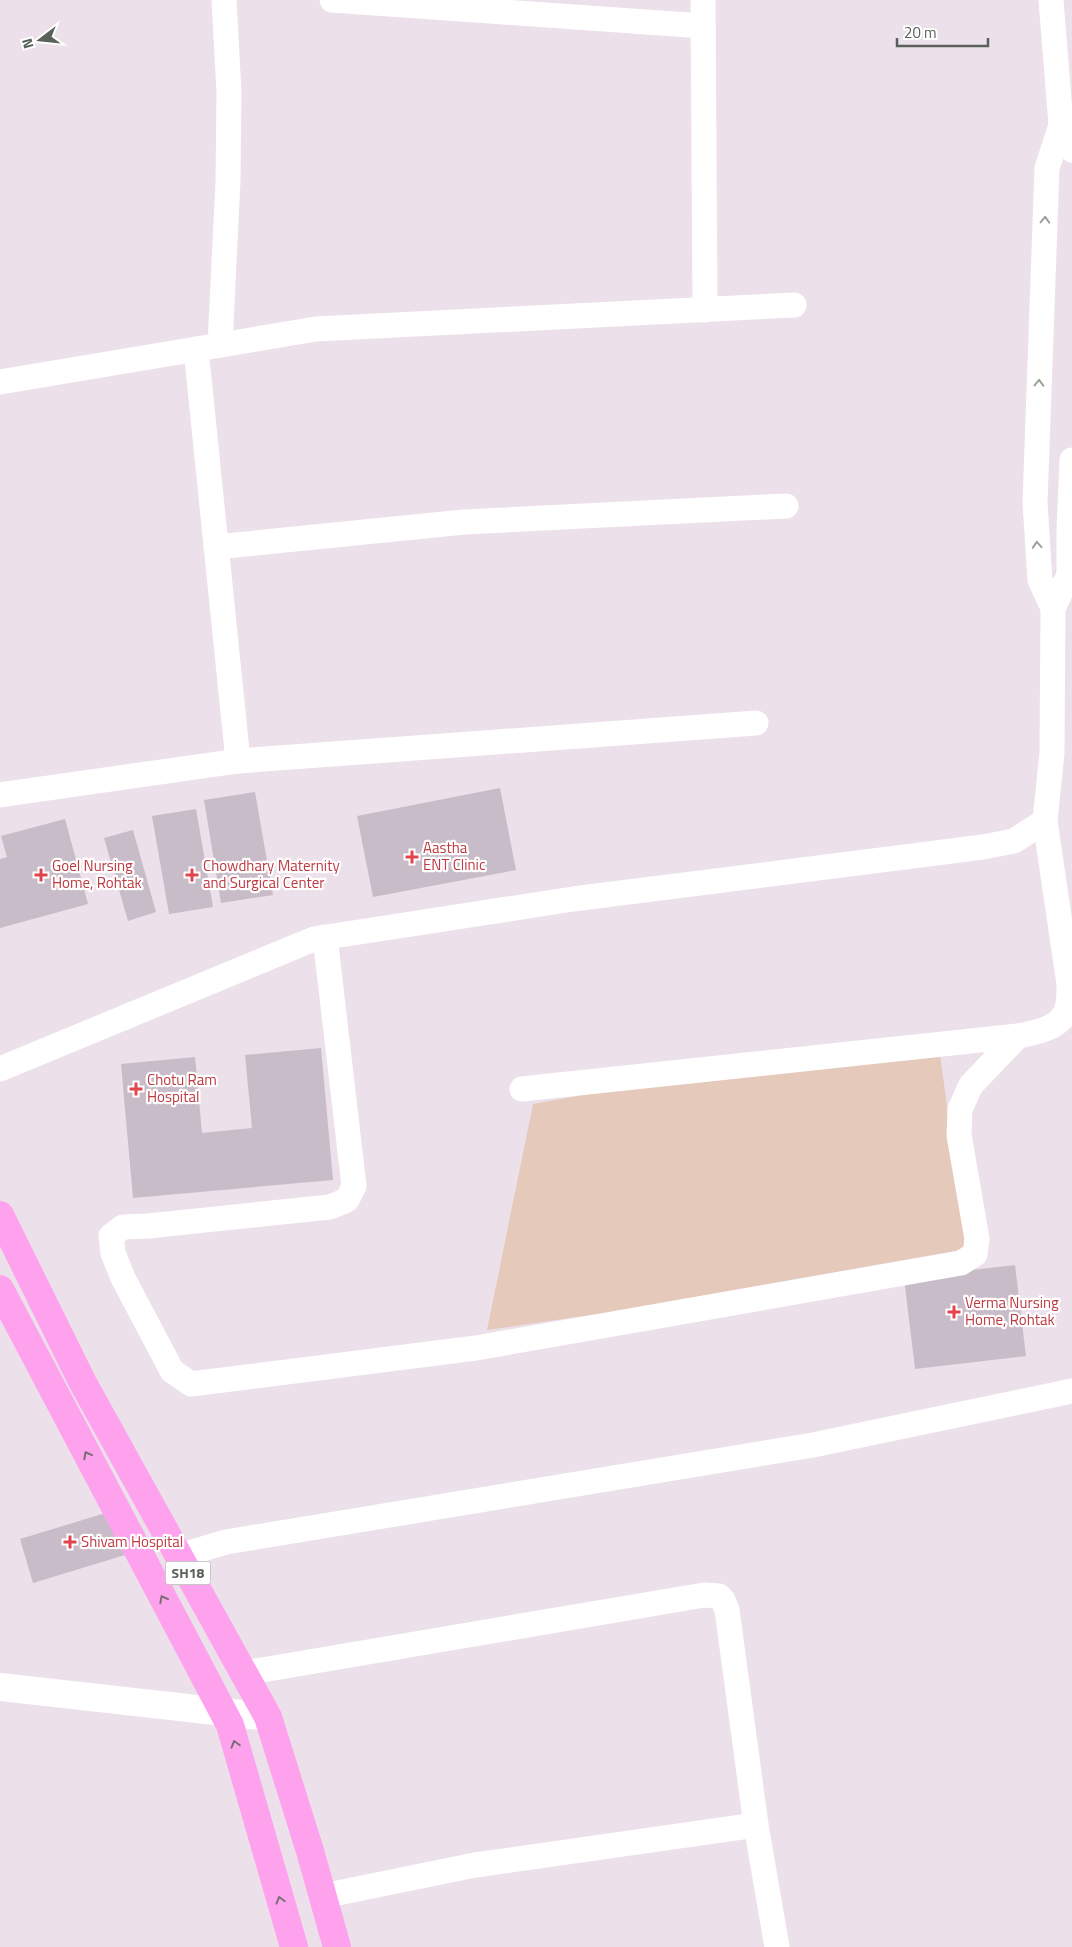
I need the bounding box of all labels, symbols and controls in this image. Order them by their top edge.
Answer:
north arrow [15,15,65,65]
scale bar [897,15,988,47]
text: 20 m [904,21,937,44]
text: N [16,36,38,51]
one-way arrow [1040,216,1050,224]
one-way arrow [1034,378,1044,386]
one-way arrow [1031,541,1042,549]
place label: Aastha ENT Clinic [423,836,485,876]
marker: Aastha ENT Clinic [405,850,419,864]
place label: Goel Nursing Home, Rohtak [52,854,142,894]
place label: Chowdhary Maternity and Surgical Center [203,854,340,894]
marker: Goel Nursing Home, Rohtak [34,868,48,882]
marker: Chowdhary Maternity and Surgical Center [185,868,199,882]
place label: Chotu Ram Hospital [147,1068,217,1108]
marker: Chotu Ram Hospital [129,1082,143,1096]
place label: Verma Nursing Home, Rohtak [965,1291,1059,1331]
marker: Verma Nursing Home, Rohtak [947,1305,961,1319]
one-way arrow [83,1452,93,1461]
place label: Shivam Hospital [81,1530,183,1553]
marker: Shivam Hospital [63,1535,77,1549]
road number: SH18 [166,1562,210,1585]
one-way arrow [159,1595,169,1604]
one-way arrow [230,1741,240,1749]
one-way arrow [276,1897,286,1905]

